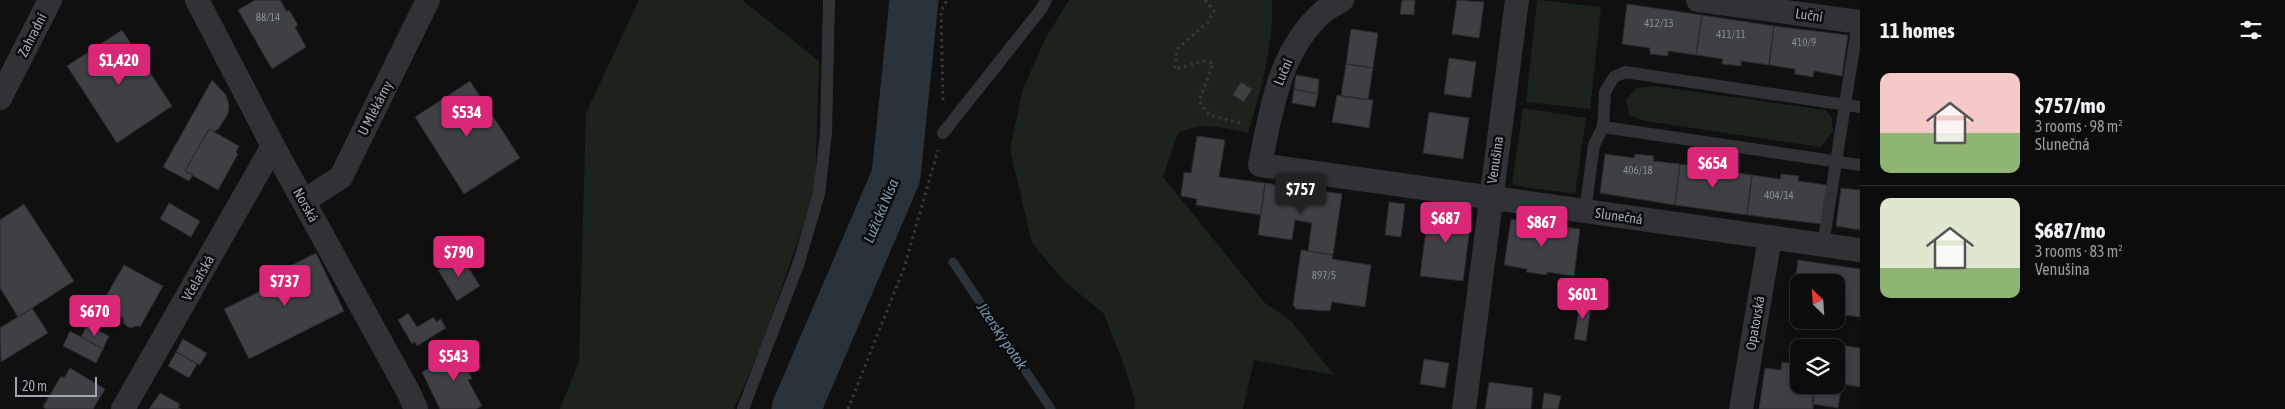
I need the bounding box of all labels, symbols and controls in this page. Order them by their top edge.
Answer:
street label: Luční [1794,5,1824,25]
street label: Zahradní [14,11,50,59]
house number: 88/14 [256,11,280,23]
icon: filters [2237,16,2265,44]
house number: 412/13 [1644,17,1674,29]
text: 11 homes [1880,18,1955,42]
house number: 411/11 [1716,28,1746,40]
house number: 410/9 [1792,36,1816,48]
pin: $1,420 [78,44,160,86]
text: $1,420 [99,51,139,69]
street label: Luční [1270,56,1296,88]
street label: U Mlékárny [355,78,396,138]
icon: home [1920,93,1980,153]
text: $757/mo [2035,93,2106,117]
pin: $534 [437,96,497,138]
text: $534 [452,103,482,121]
text: 3 rooms · 98 m² [2035,117,2123,135]
street label: Venušina [1484,135,1506,185]
text: Slunečná [2035,135,2090,153]
pin: $654 [1683,146,1743,189]
text: $654 [1698,154,1728,172]
house number: 406/18 [1623,164,1653,176]
pin: $757 [1271,172,1331,215]
water label: Lužická Nisa [860,176,902,245]
text: $757 [1286,180,1316,198]
street label: Norská [290,185,322,225]
house number: 404/14 [1764,189,1794,201]
pin: $687 [1416,202,1476,244]
street label: Slunečná [1594,205,1644,227]
pin: $867 [1512,206,1572,248]
text: $687 [1431,209,1461,227]
text: $867 [1527,213,1557,231]
icon: home [1920,218,1980,278]
text: $687/mo [2035,218,2106,242]
pin: $790 [429,236,489,278]
text: 3 rooms · 83 m² [2035,242,2123,260]
text: $790 [444,243,474,261]
street label: Včelařská [179,252,217,304]
text: Venušina [2035,260,2090,278]
pin: $737 [255,264,315,307]
house number: 897/5 [1312,269,1336,281]
text: $737 [270,272,300,290]
north arrow [1790,274,1845,329]
map controls [1790,274,1845,394]
pin: $601 [1553,278,1613,320]
text: $601 [1568,285,1598,303]
pin: $670 [65,294,125,337]
street label: Opatovská [1742,295,1768,351]
water label: Jizerský potok [973,298,1031,373]
text: $670 [80,302,110,320]
button: layers [1790,339,1845,394]
pin: $543 [424,340,484,382]
text: $543 [439,347,469,365]
scale bar [15,374,98,397]
text: 20 m [22,378,47,394]

